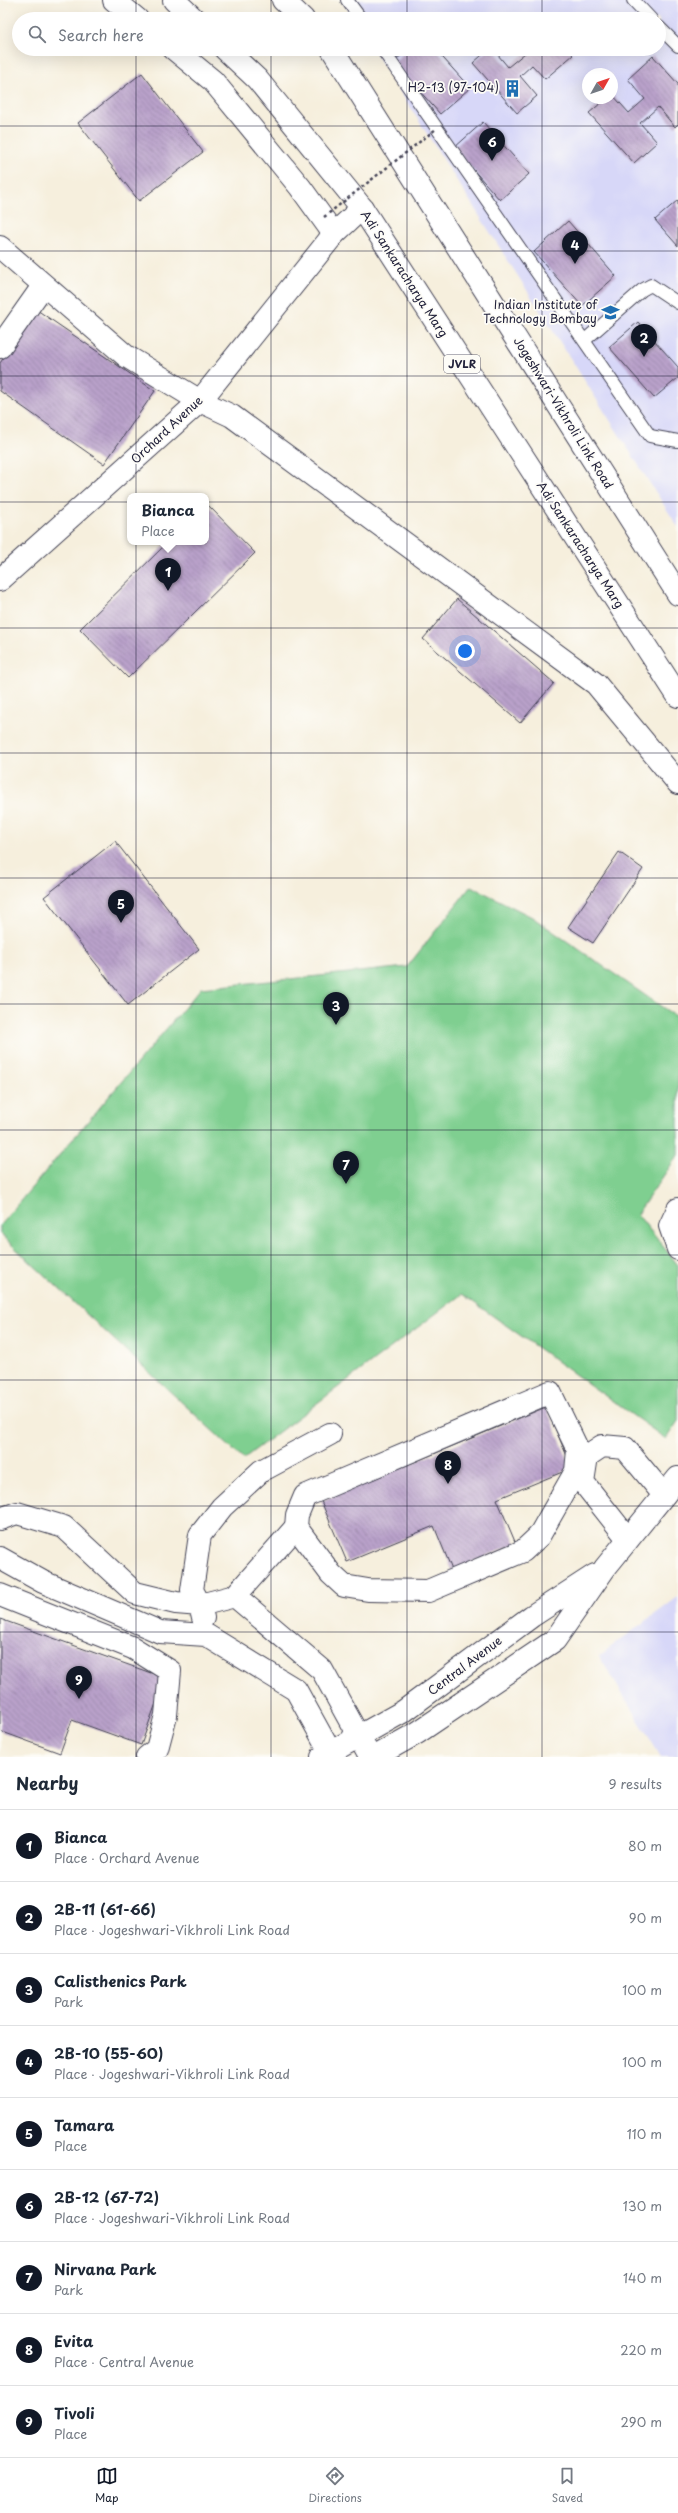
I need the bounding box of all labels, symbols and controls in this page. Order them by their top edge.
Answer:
search box [12,12,666,56]
icon: search [26,23,48,45]
text: Search here [58,23,144,46]
north arrow [582,68,618,104]
place label: H2-13 (97-104) [408,78,499,96]
building icon: H2-13 (97-104) [502,78,522,98]
pin: 6 [479,128,505,161]
street label: Adi Sankaracharya Marg [357,206,453,341]
pin: 4 [562,231,588,264]
place label: Indian Institute of Technology Bombay [483,295,598,327]
school or university icon: Indian Institute of Technology Bombay [600,302,620,322]
pin: 2 [631,324,657,357]
street label: Jogeshwari-Vikhroli Link Road [510,333,618,492]
road number: JVLR [444,355,480,373]
street label: Orchard Avenue [126,391,207,467]
street label: Adi Sankaracharya Marg [533,477,629,612]
popup [127,493,209,545]
text: Bianca [141,498,195,521]
text: Place [141,521,175,540]
pin: 1 [155,558,181,591]
your location [455,641,475,661]
pin: 5 [108,890,134,923]
pin: 3 [323,992,349,1025]
pin: 7 [333,1151,359,1184]
pin: 8 [435,1451,461,1484]
street label: Central Avenue [424,1631,505,1699]
pin: 9 [66,1666,92,1699]
text: Nearby [16,1770,78,1796]
text: 9 results [608,1774,662,1793]
text: Bianca [54,1825,107,1848]
text: 1 [26,1836,32,1855]
text: 80 m [628,1836,662,1855]
text: Place · Orchard Avenue [54,1848,200,1867]
text: 2B-11 (61-66) [54,1897,156,1920]
text: 2 [24,1908,34,1927]
text: 90 m [629,1908,662,1927]
text: Place · Jogeshwari-Vikhroli Link Road [54,1920,290,1939]
text: Calisthenics Park [54,1969,187,1992]
text: 3 [25,1980,33,1999]
text: 100 m [622,1980,662,1999]
text: Park [54,1992,83,2011]
text: 2B-10 (55-60) [54,2041,164,2064]
text: 4 [25,2052,33,2071]
text: 100 m [622,2052,662,2071]
text: Place · Jogeshwari-Vikhroli Link Road [54,2064,290,2083]
text: Tamara [54,2113,114,2136]
text: 5 [25,2124,33,2143]
text: 110 m [627,2124,662,2143]
text: Place [54,2136,87,2155]
text: 2B-12 (67-72) [54,2185,159,2208]
text: 6 [24,2196,34,2215]
text: 130 m [623,2196,662,2215]
text: Place · Jogeshwari-Vikhroli Link Road [54,2208,290,2227]
text: Nirvana Park [54,2257,157,2280]
text: 7 [25,2268,33,2287]
text: 140 m [623,2268,662,2287]
text: Park [54,2280,83,2299]
text: Evita [54,2329,93,2352]
text: 8 [25,2340,33,2359]
text: 220 m [620,2340,662,2359]
text: Place · Central Avenue [54,2352,194,2371]
text: Tivoli [54,2401,95,2424]
text: 9 [25,2412,33,2431]
text: 290 m [621,2412,662,2431]
text: Place [54,2424,87,2443]
tab: Map [95,2465,118,2506]
tab: Directions [308,2465,362,2506]
tab: Saved [552,2465,583,2506]

